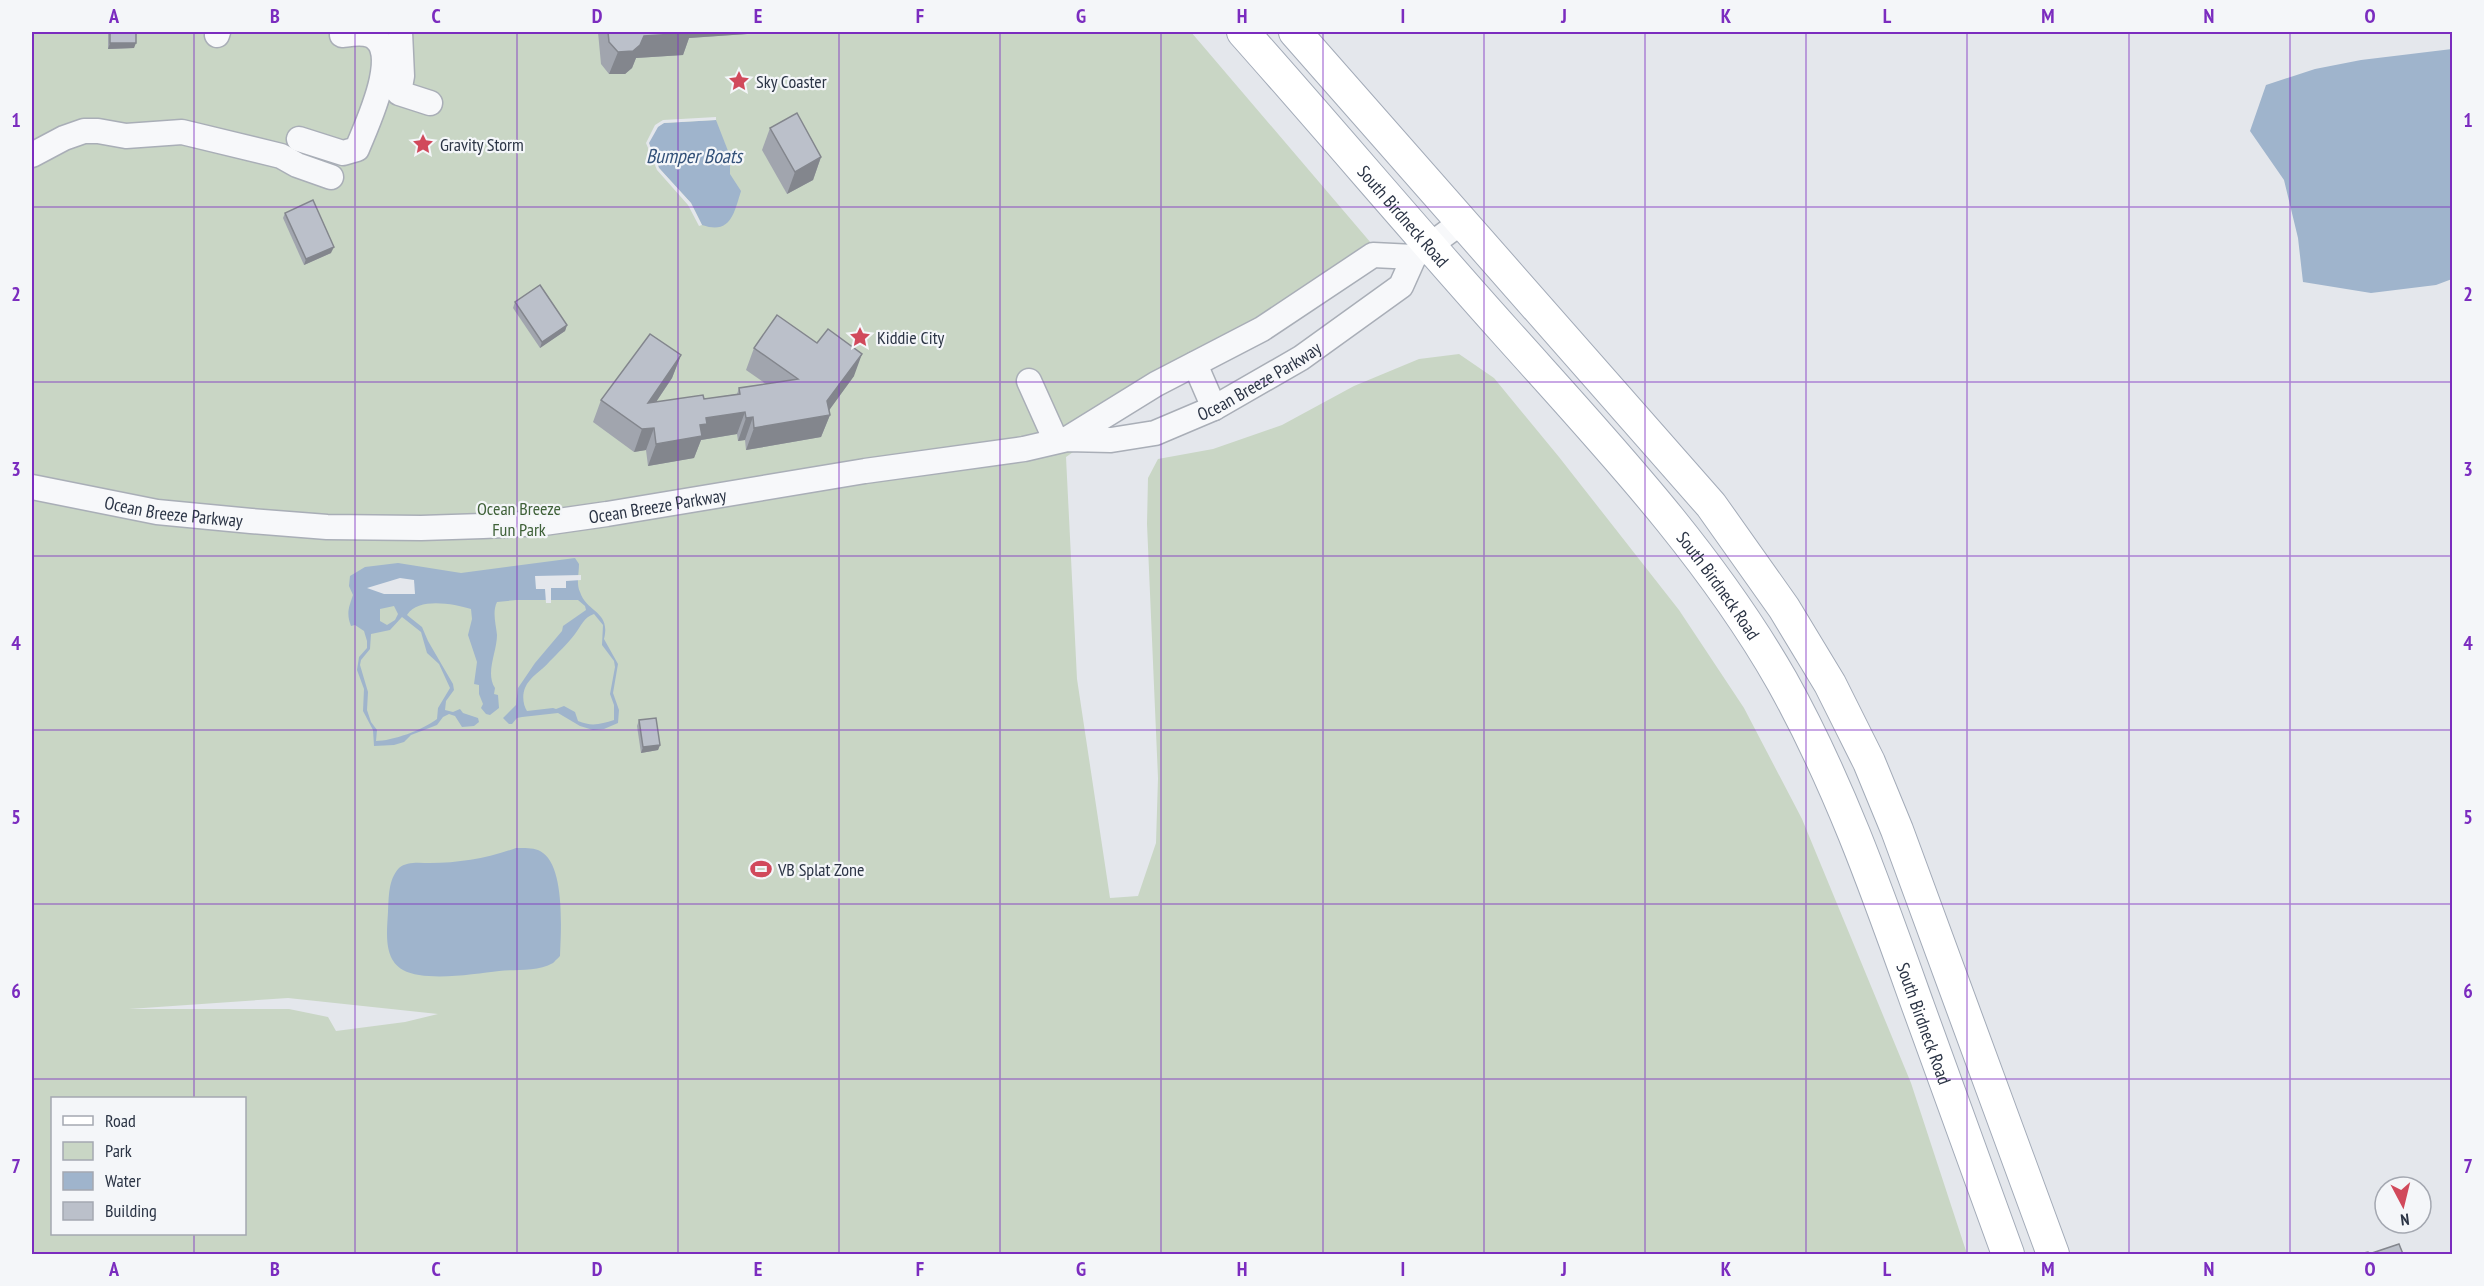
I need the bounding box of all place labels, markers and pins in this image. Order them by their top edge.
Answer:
place icon: Sky Coaster [727,69,751,93]
place label: Sky Coaster [756,70,827,93]
place icon: Gravity Storm [411,132,435,156]
place label: Gravity Storm [440,133,524,156]
place icon: Kiddie City [848,325,872,349]
place label: Kiddie City [877,326,945,349]
sports icon: VB Splat Zone [749,857,773,881]
place label: VB Splat Zone [777,858,864,881]

